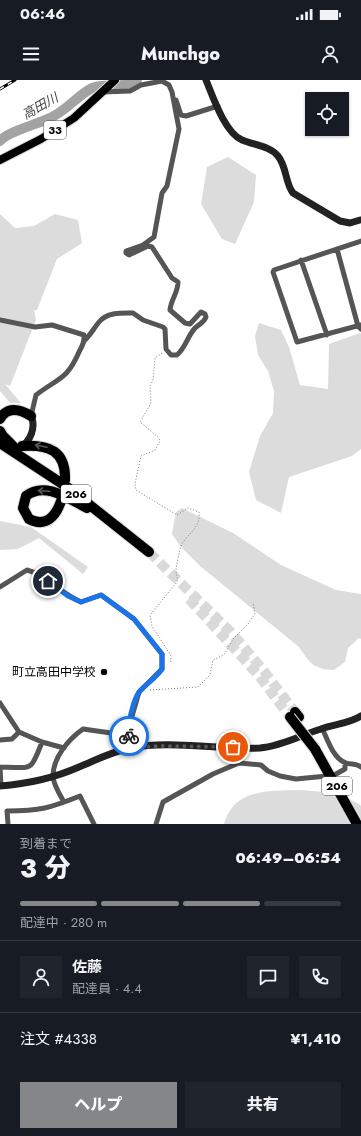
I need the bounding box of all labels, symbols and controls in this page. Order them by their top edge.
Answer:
text: 06:46 [20,3,65,25]
text: Munchgo [141,41,220,67]
icon: menu [20,43,42,65]
icon: person [319,43,341,65]
water label: 高田川 [18,87,63,124]
map controls [305,92,349,136]
button: locate [305,92,349,136]
road number: 33 [44,121,66,139]
one-way arrow [35,442,48,450]
road number: 206 [61,485,91,503]
one-way arrow [38,487,51,494]
pin [31,564,65,598]
icon: home [37,570,59,592]
place label: 町立高田中学校 [12,663,96,681]
marker: 町立高田中学校 [99,667,109,677]
courier [109,716,149,756]
icon: bike [118,725,140,747]
pin [216,730,250,764]
icon: bag [222,736,244,758]
road number: 206 [322,777,352,795]
text: 到着まで [20,834,72,853]
text: 06:49–06:54 [235,847,341,869]
text: 3 分 [20,849,71,887]
text: 配達中 · 280 m [20,913,107,932]
button: person [20,956,62,998]
text: 佐藤 [72,956,102,978]
button: chat [247,956,289,998]
button: phone [299,956,341,998]
text: 配達員 · 4.4 [72,979,142,998]
text: 注文 #4338 [20,1028,97,1050]
text: ¥1,410 [290,1028,341,1050]
button: ヘルプ [20,1082,177,1128]
button: 共有 [185,1082,341,1128]

